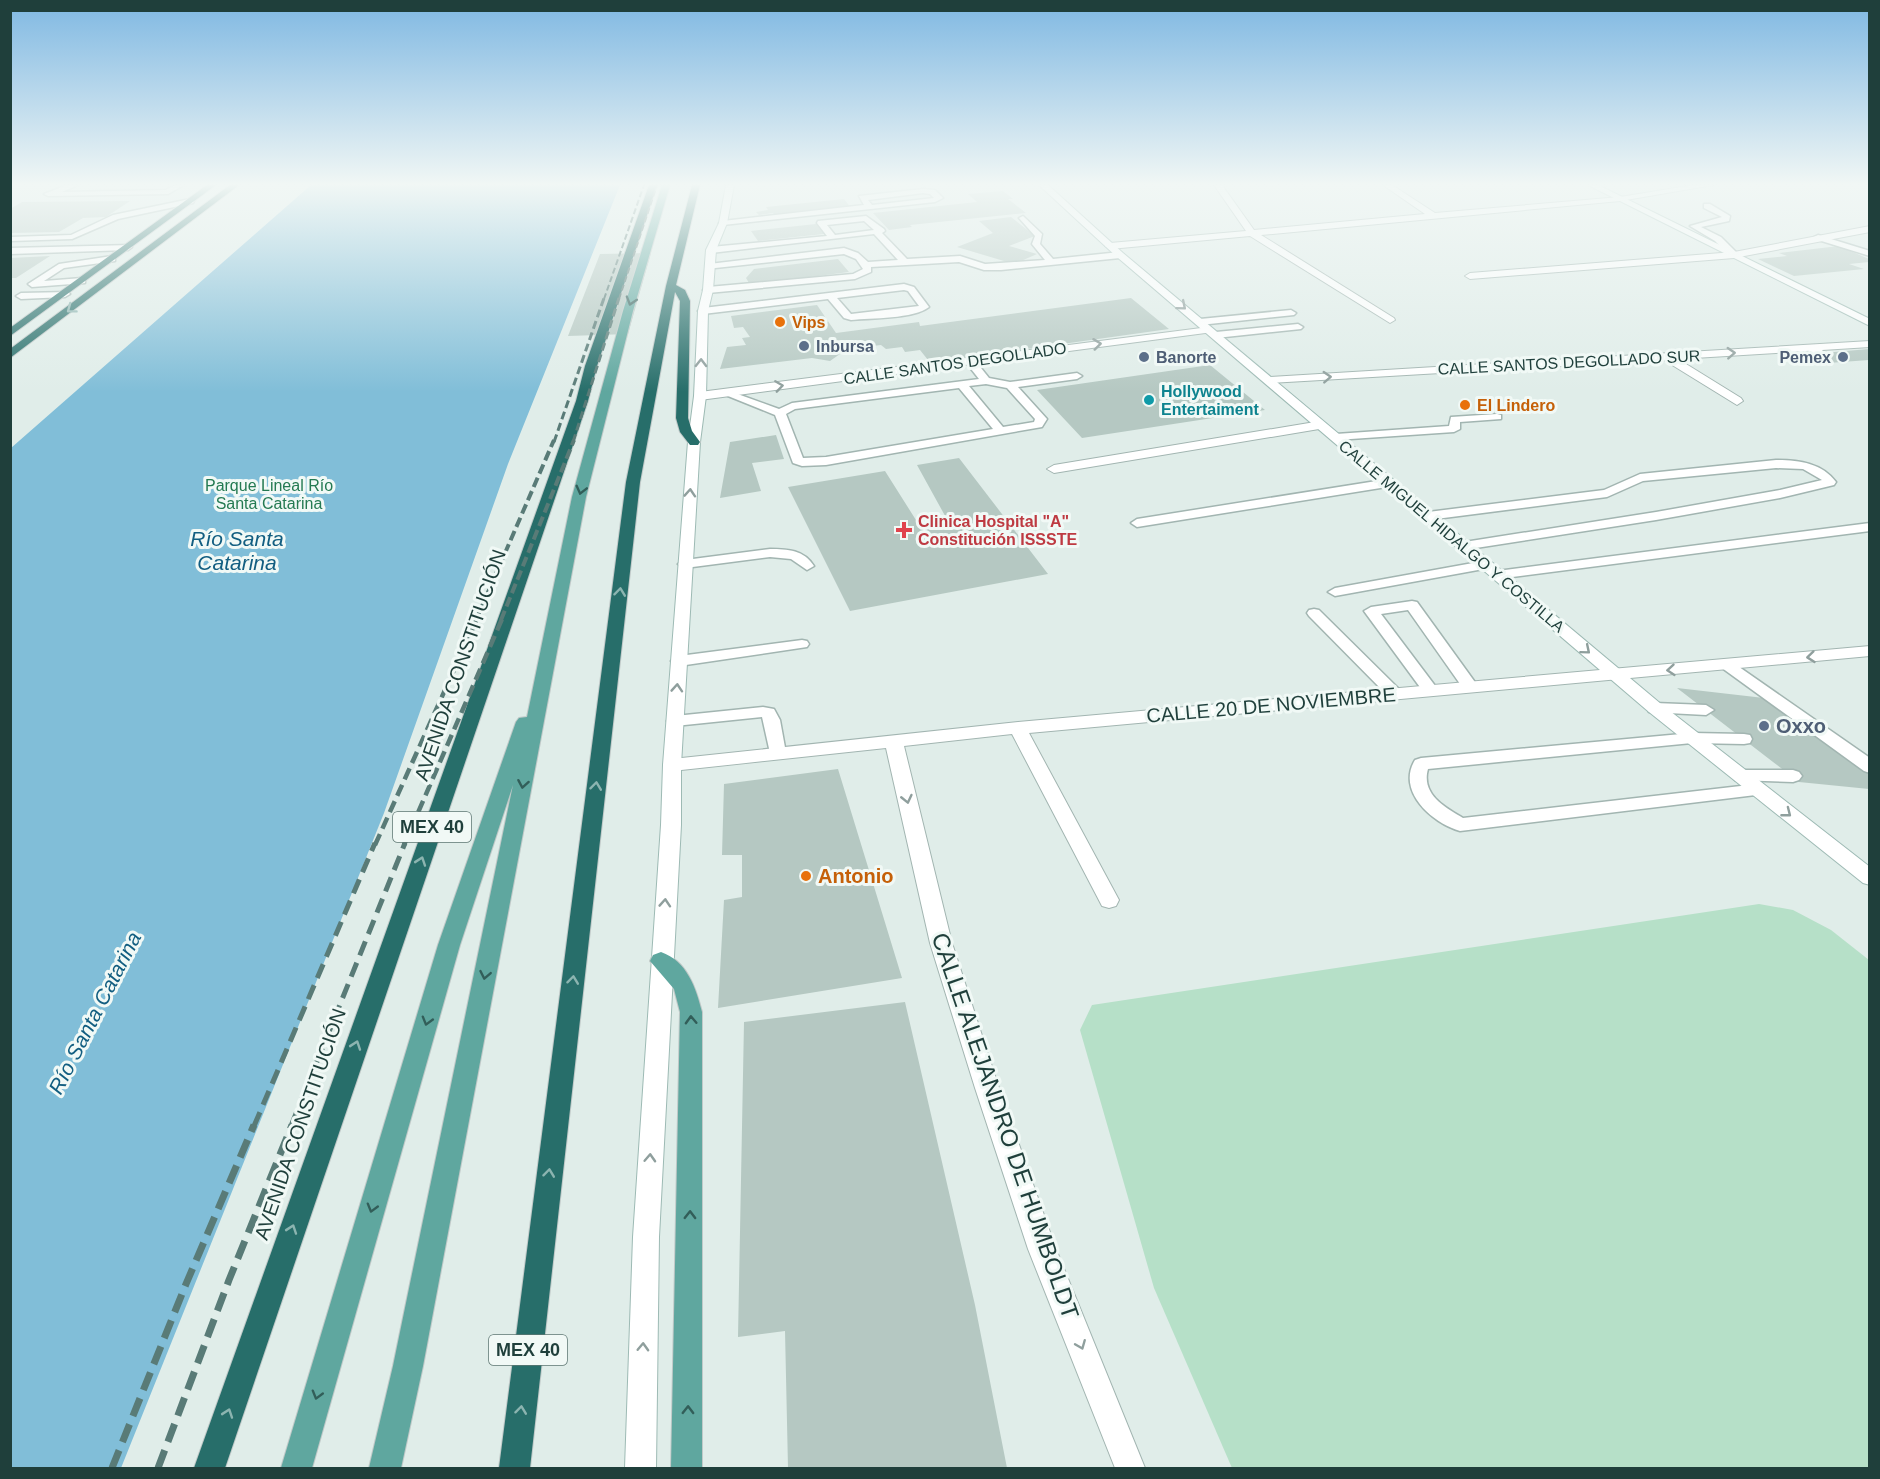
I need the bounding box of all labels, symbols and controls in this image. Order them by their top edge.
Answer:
one-way arrow [626,295,638,306]
one-way arrow [1175,299,1186,310]
one-way arrow [67,302,78,313]
place label: Vips [792,314,826,331]
marker: Vips [773,315,787,329]
place label: Inbursa [816,338,874,355]
one-way arrow [1093,338,1102,351]
marker: Inbursa [797,339,811,353]
street label: CALLE SANTOS DEGOLLADO [843,339,1067,388]
street label: CALLE SANTOS DEGOLLADO SUR [1437,347,1701,378]
one-way arrow [1727,347,1736,360]
place label: Banorte [1156,349,1217,366]
place label: Pemex [1779,349,1831,366]
marker: Banorte [1137,350,1151,364]
marker: Pemex [1836,350,1850,364]
one-way arrow [695,358,707,367]
one-way arrow [1322,370,1331,383]
one-way arrow [775,381,784,393]
place label: Hollywood Entertaiment [1161,383,1259,418]
marker: Hollywood Entertaiment [1142,393,1156,407]
place label: El Lindero [1477,397,1555,414]
marker: El Lindero [1458,398,1472,412]
street label: CALLE MIGUEL HIDALGO Y COSTILLA [1336,437,1568,636]
park label: Parque Lineal Río Santa Catarina [205,477,333,512]
one-way arrow [576,484,589,494]
one-way arrow [683,488,696,498]
place label: Clinica Hospital "A" Constitución ISSSTE [918,513,1077,548]
marker: Clinica Hospital "A" Constitución ISSSTE [895,521,913,539]
water label: Río Santa Catarina [190,527,284,574]
street label: AVENIDA CONSTITUCIÓN [410,547,510,783]
one-way arrow [613,588,626,597]
one-way arrow [1579,643,1590,654]
one-way arrow [1807,650,1816,663]
one-way arrow [1666,663,1675,676]
one-way arrow [670,683,683,692]
street label: CALLE 20 DE NOVIEMBRE [1145,683,1397,727]
place label: Oxxo [1776,715,1826,737]
marker: Oxxo [1757,719,1771,733]
one-way arrow [517,779,530,789]
one-way arrow [590,781,602,791]
one-way arrow [900,794,913,804]
one-way arrow [1780,805,1791,816]
road number: MEX 40 [393,812,471,842]
one-way arrow [413,856,426,867]
place label: Antonio [818,865,894,887]
marker: Antonio [799,869,813,883]
one-way arrow [658,899,671,908]
water label: Río Santa Catarina [44,928,145,1098]
street label: CALLE ALEJANDRO DE HUMBOLDT [926,929,1085,1323]
one-way arrow [479,970,492,980]
one-way arrow [566,975,579,984]
street label: AVENIDA CONSTITUCIÓN [250,1006,350,1242]
one-way arrow [422,1015,434,1026]
one-way arrow [684,1016,697,1025]
one-way arrow [349,1040,362,1051]
one-way arrow [644,1153,657,1162]
one-way arrow [542,1169,555,1178]
one-way arrow [367,1202,379,1213]
one-way arrow [684,1211,697,1220]
one-way arrow [285,1224,298,1235]
road number: MEX 40 [489,1335,567,1365]
one-way arrow [1073,1339,1086,1349]
one-way arrow [637,1343,649,1352]
one-way arrow [312,1389,324,1400]
one-way arrow [514,1406,526,1415]
one-way arrow [682,1406,694,1415]
one-way arrow [221,1408,234,1419]

